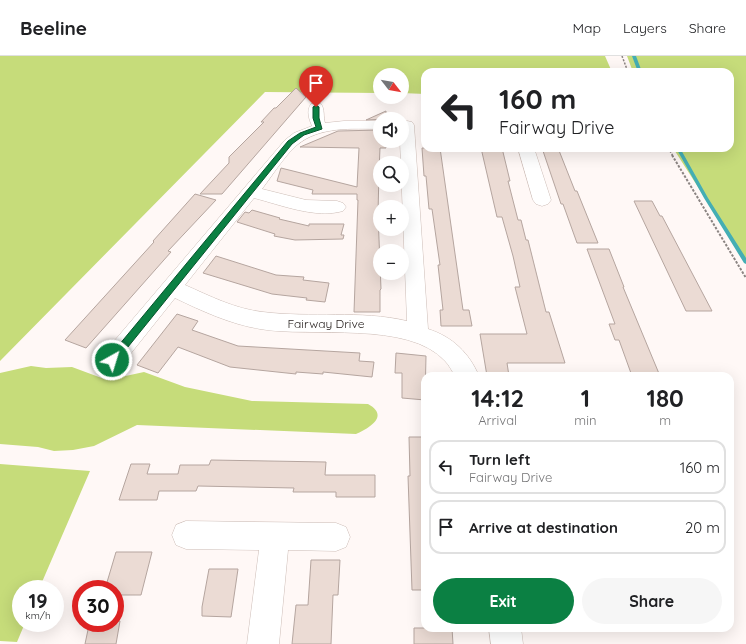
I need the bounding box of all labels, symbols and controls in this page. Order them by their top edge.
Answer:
text: Beeline [20,16,87,40]
text: Map [572,19,601,37]
text: Layers [623,19,667,37]
text: Share [689,19,726,37]
pin [299,66,333,107]
north arrow [373,68,409,104]
map controls [373,68,409,280]
icon: arrive [305,72,327,94]
text: 160 m [499,81,576,116]
icon: left [433,84,485,136]
button: sound [373,112,409,148]
text: Fairway Drive [499,116,614,139]
button: search [373,156,409,192]
button: + [373,200,409,236]
button: − [373,244,409,280]
street label: Fairway Drive [288,316,365,331]
position arrow [91,339,133,381]
text: 14:12 [471,383,524,413]
text: 1 [581,383,590,413]
text: 180 [647,383,684,413]
text: Arrival [478,412,517,428]
text: min [574,412,596,428]
text: m [659,412,671,428]
text: Turn left [469,450,531,469]
icon: left [435,456,457,478]
text: 160 m [680,458,720,477]
text: Fairway Drive [469,469,552,485]
icon: arrive [435,516,457,538]
text: Arrive at destination [469,518,618,537]
text: 20 m [685,518,720,537]
button: Exit [433,578,574,624]
button: Share [582,578,722,624]
speed limit sign: 30 [72,580,124,632]
text: 19 [28,588,48,613]
text: km/h [25,609,51,622]

